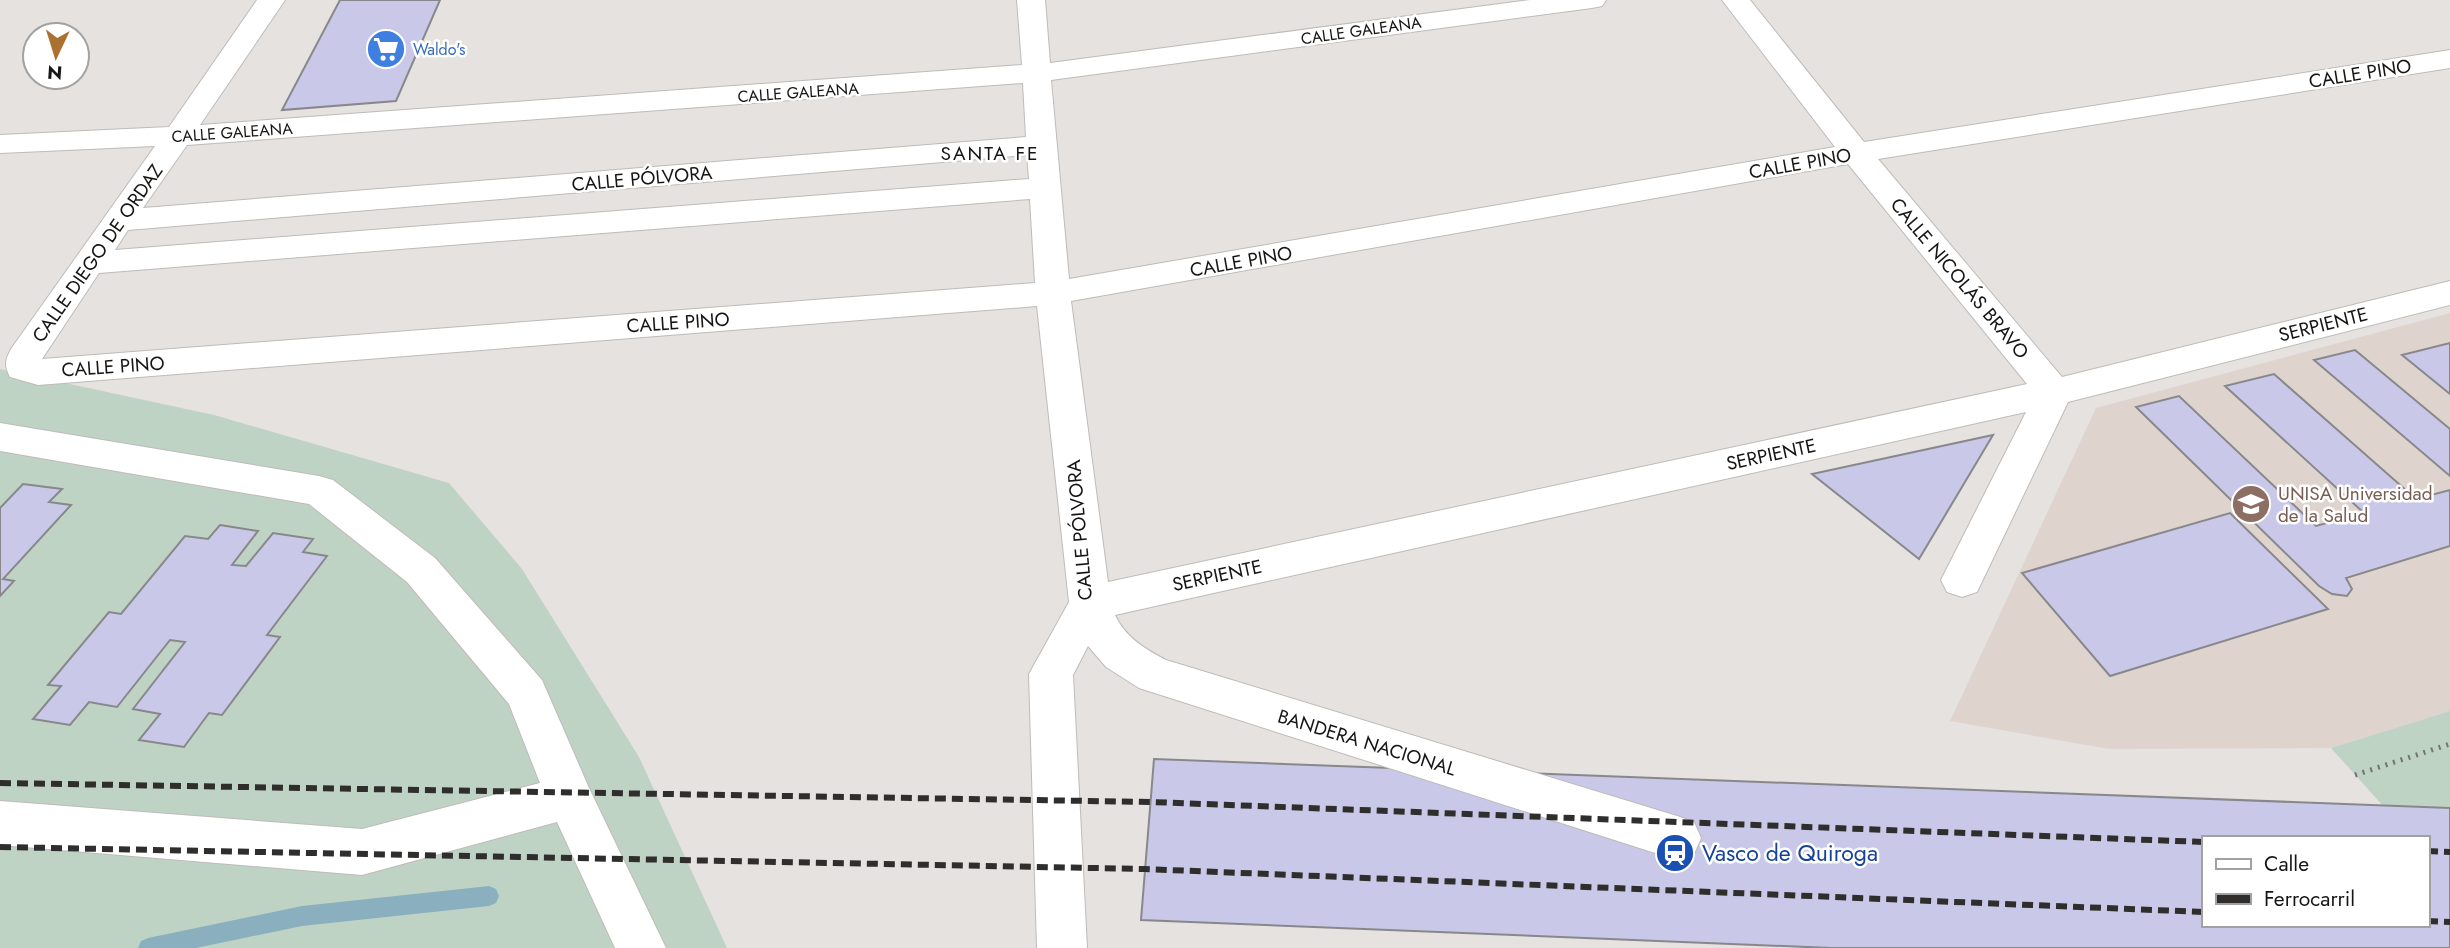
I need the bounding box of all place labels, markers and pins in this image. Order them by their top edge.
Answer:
supermarket icon: Waldo's [365,28,407,70]
place label: Waldo's [413,38,465,61]
place label: UNISA Universidad de la Salud [2278,480,2433,529]
school or university icon: UNISA Universidad de la Salud [2230,483,2272,525]
station icon: Vasco de Quiroga [1654,832,1696,874]
place label: Vasco de Quiroga [1702,836,1878,870]

